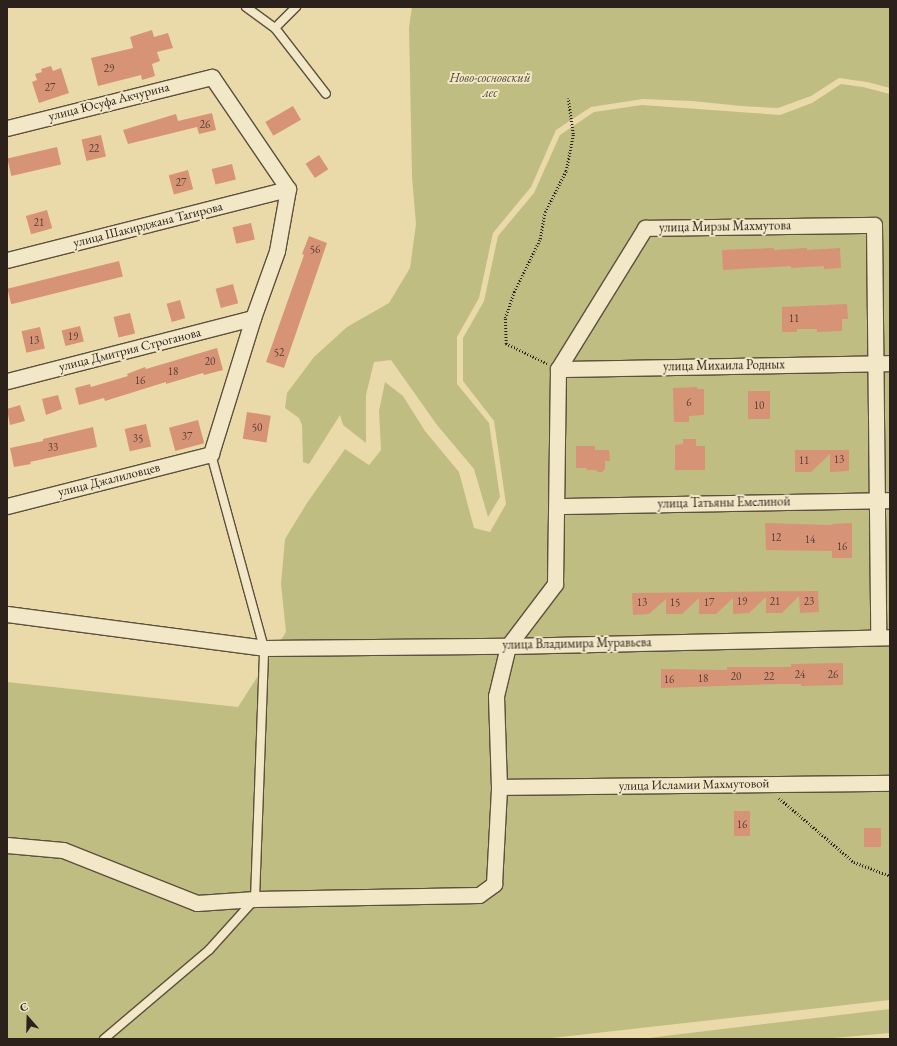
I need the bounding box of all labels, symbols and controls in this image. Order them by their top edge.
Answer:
house number: 29 [104,61,114,75]
park label: Ново-сосновский лес [449,71,531,102]
street label: улица Юсуфа Акчурина [47,79,171,125]
house number: 27 [45,80,55,94]
house number: 26 [200,117,210,131]
house number: 22 [89,141,99,155]
house number: 27 [176,175,186,189]
street label: улица Шакирджана Тагирова [72,199,224,251]
house number: 21 [34,215,44,229]
street label: улица Мирзы Махмутова [659,218,791,236]
house number: 56 [310,242,320,256]
house number: 11 [789,311,799,325]
street label: улица Дмитрия Строганова [57,325,203,375]
house number: 19 [68,329,78,343]
house number: 13 [29,333,39,347]
house number: 52 [274,345,284,359]
house number: 20 [205,354,215,368]
street label: улица Михаила Родных [663,357,785,375]
house number: 18 [168,364,178,378]
house number: 16 [135,373,145,387]
house number: 6 [686,395,692,409]
house number: 10 [754,398,764,412]
house number: 50 [252,420,262,434]
house number: 37 [182,429,192,443]
house number: 35 [133,431,143,445]
house number: 33 [48,440,58,454]
house number: 13 [834,452,844,466]
house number: 11 [799,453,809,467]
street label: улица Джалиловцев [56,460,162,500]
street label: улица Татьяны Емелиной [657,494,791,512]
house number: 12 [771,530,781,544]
house number: 14 [805,532,815,546]
house number: 16 [837,539,847,553]
house number: 19 [737,594,747,608]
house number: 21 [770,594,780,608]
house number: 23 [804,594,814,608]
house number: 13 [637,595,647,609]
house number: 15 [670,595,680,609]
house number: 17 [704,595,714,609]
street label: улица Владимира Муравьева [502,635,652,653]
house number: 24 [795,667,805,681]
house number: 26 [828,667,838,681]
house number: 20 [731,669,741,683]
house number: 22 [764,669,774,683]
house number: 18 [698,671,708,685]
house number: 16 [664,672,674,686]
street label: улица Исламии Махмутовой [618,776,770,794]
house number: 16 [737,817,747,831]
north arrow [8,998,48,1038]
text: С [18,999,30,1015]

